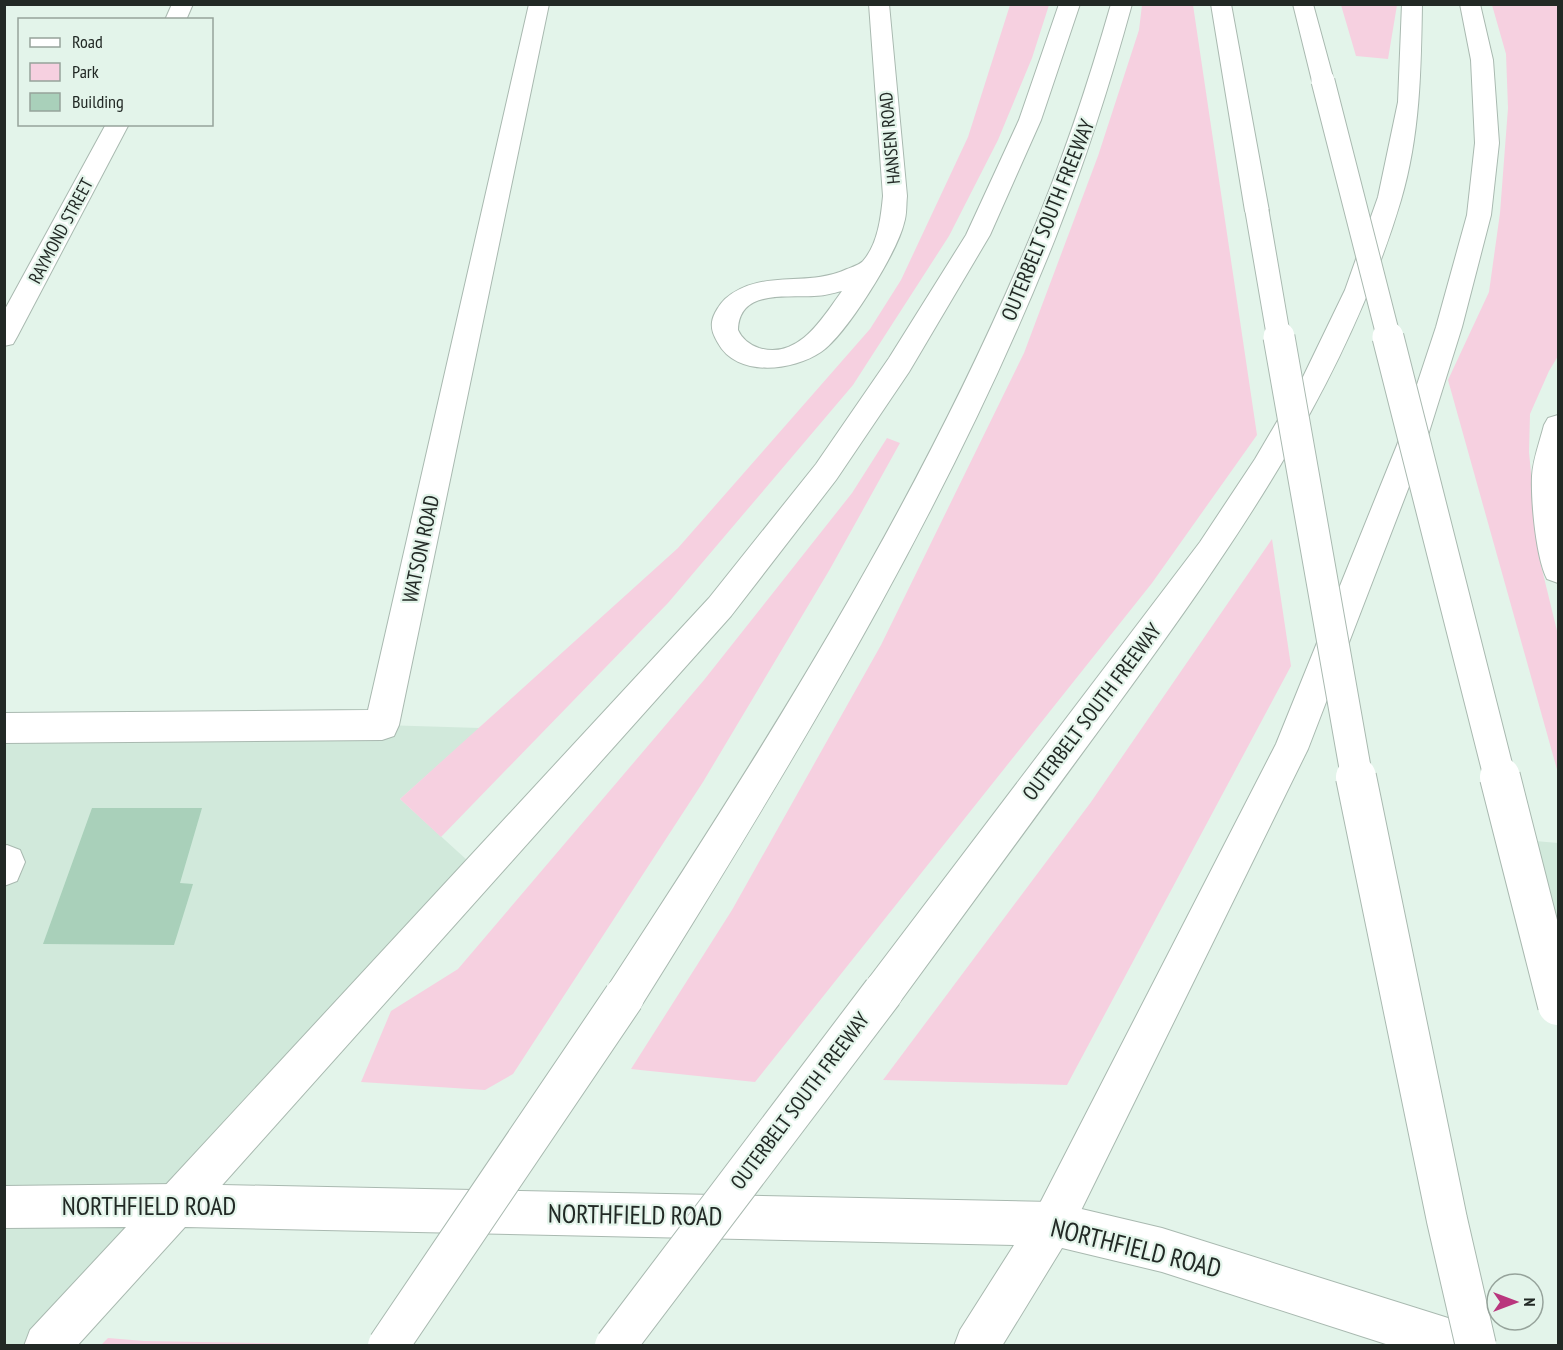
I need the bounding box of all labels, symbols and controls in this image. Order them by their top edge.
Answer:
legend [18,18,213,126]
text: Road [72,30,103,53]
text: Park [72,60,99,83]
text: Building [72,90,124,113]
street label: HANSEN ROAD [874,91,905,185]
street label: OUTERBELT SOUTH FREEWAY [995,115,1100,324]
street label: RAYMOND STREET [23,174,98,287]
street label: WATSON ROAD [396,493,445,605]
street label: OUTERBELT SOUTH FREEWAY [1016,617,1167,806]
street label: OUTERBELT SOUTH FREEWAY [724,1006,875,1195]
street label: NORTHFIELD ROAD [62,1189,236,1222]
street label: NORTHFIELD ROAD [548,1196,722,1233]
street label: NORTHFIELD ROAD [1048,1210,1225,1285]
north arrow [1485,1272,1545,1332]
text: N [1520,1298,1540,1306]

